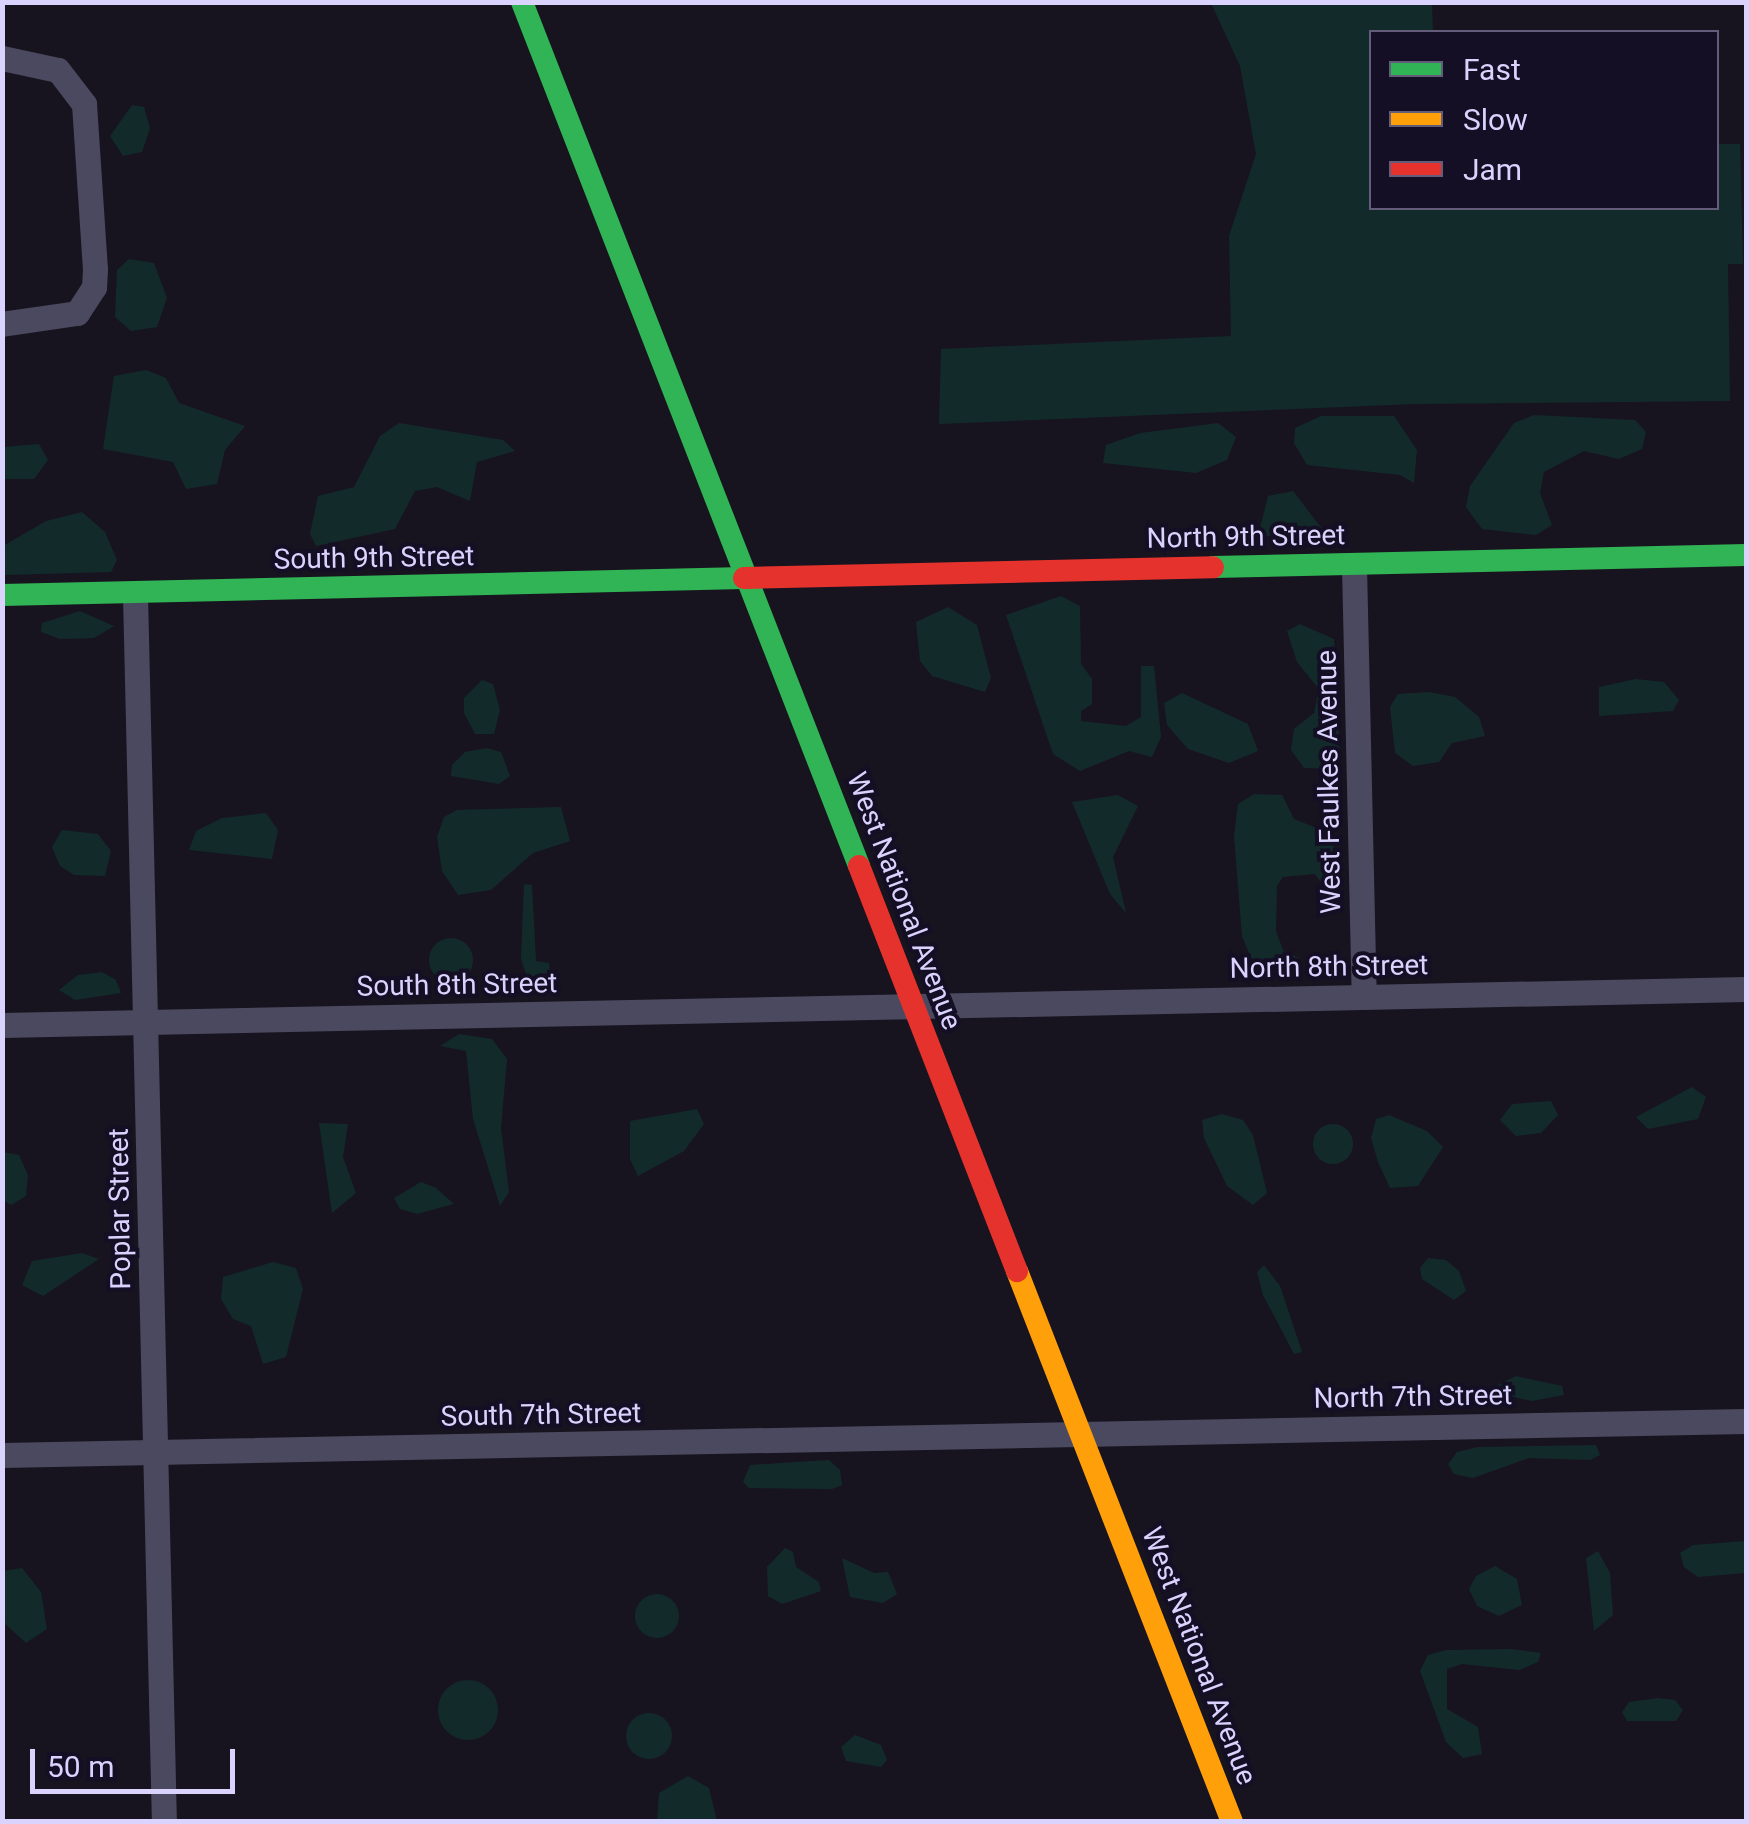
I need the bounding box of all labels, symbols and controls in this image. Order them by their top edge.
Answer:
legend [1369,30,1719,210]
text: Fast [1463,52,1521,87]
text: Slow [1463,102,1528,137]
text: Jam [1463,152,1522,187]
street label: North 9th Street [1146,518,1346,556]
street label: South 9th Street [273,539,475,577]
street label: West Faulkes Avenue [1310,650,1348,914]
street label: West National Avenue [839,768,969,1034]
street label: North 8th Street [1229,948,1429,986]
street label: South 8th Street [356,966,558,1004]
street label: Poplar Street [102,1128,138,1290]
street label: North 7th Street [1313,1378,1513,1416]
street label: South 7th Street [440,1396,642,1434]
street label: West National Avenue [1134,1523,1264,1789]
scale bar [35,1729,240,1791]
text: 50 m [47,1749,114,1784]

